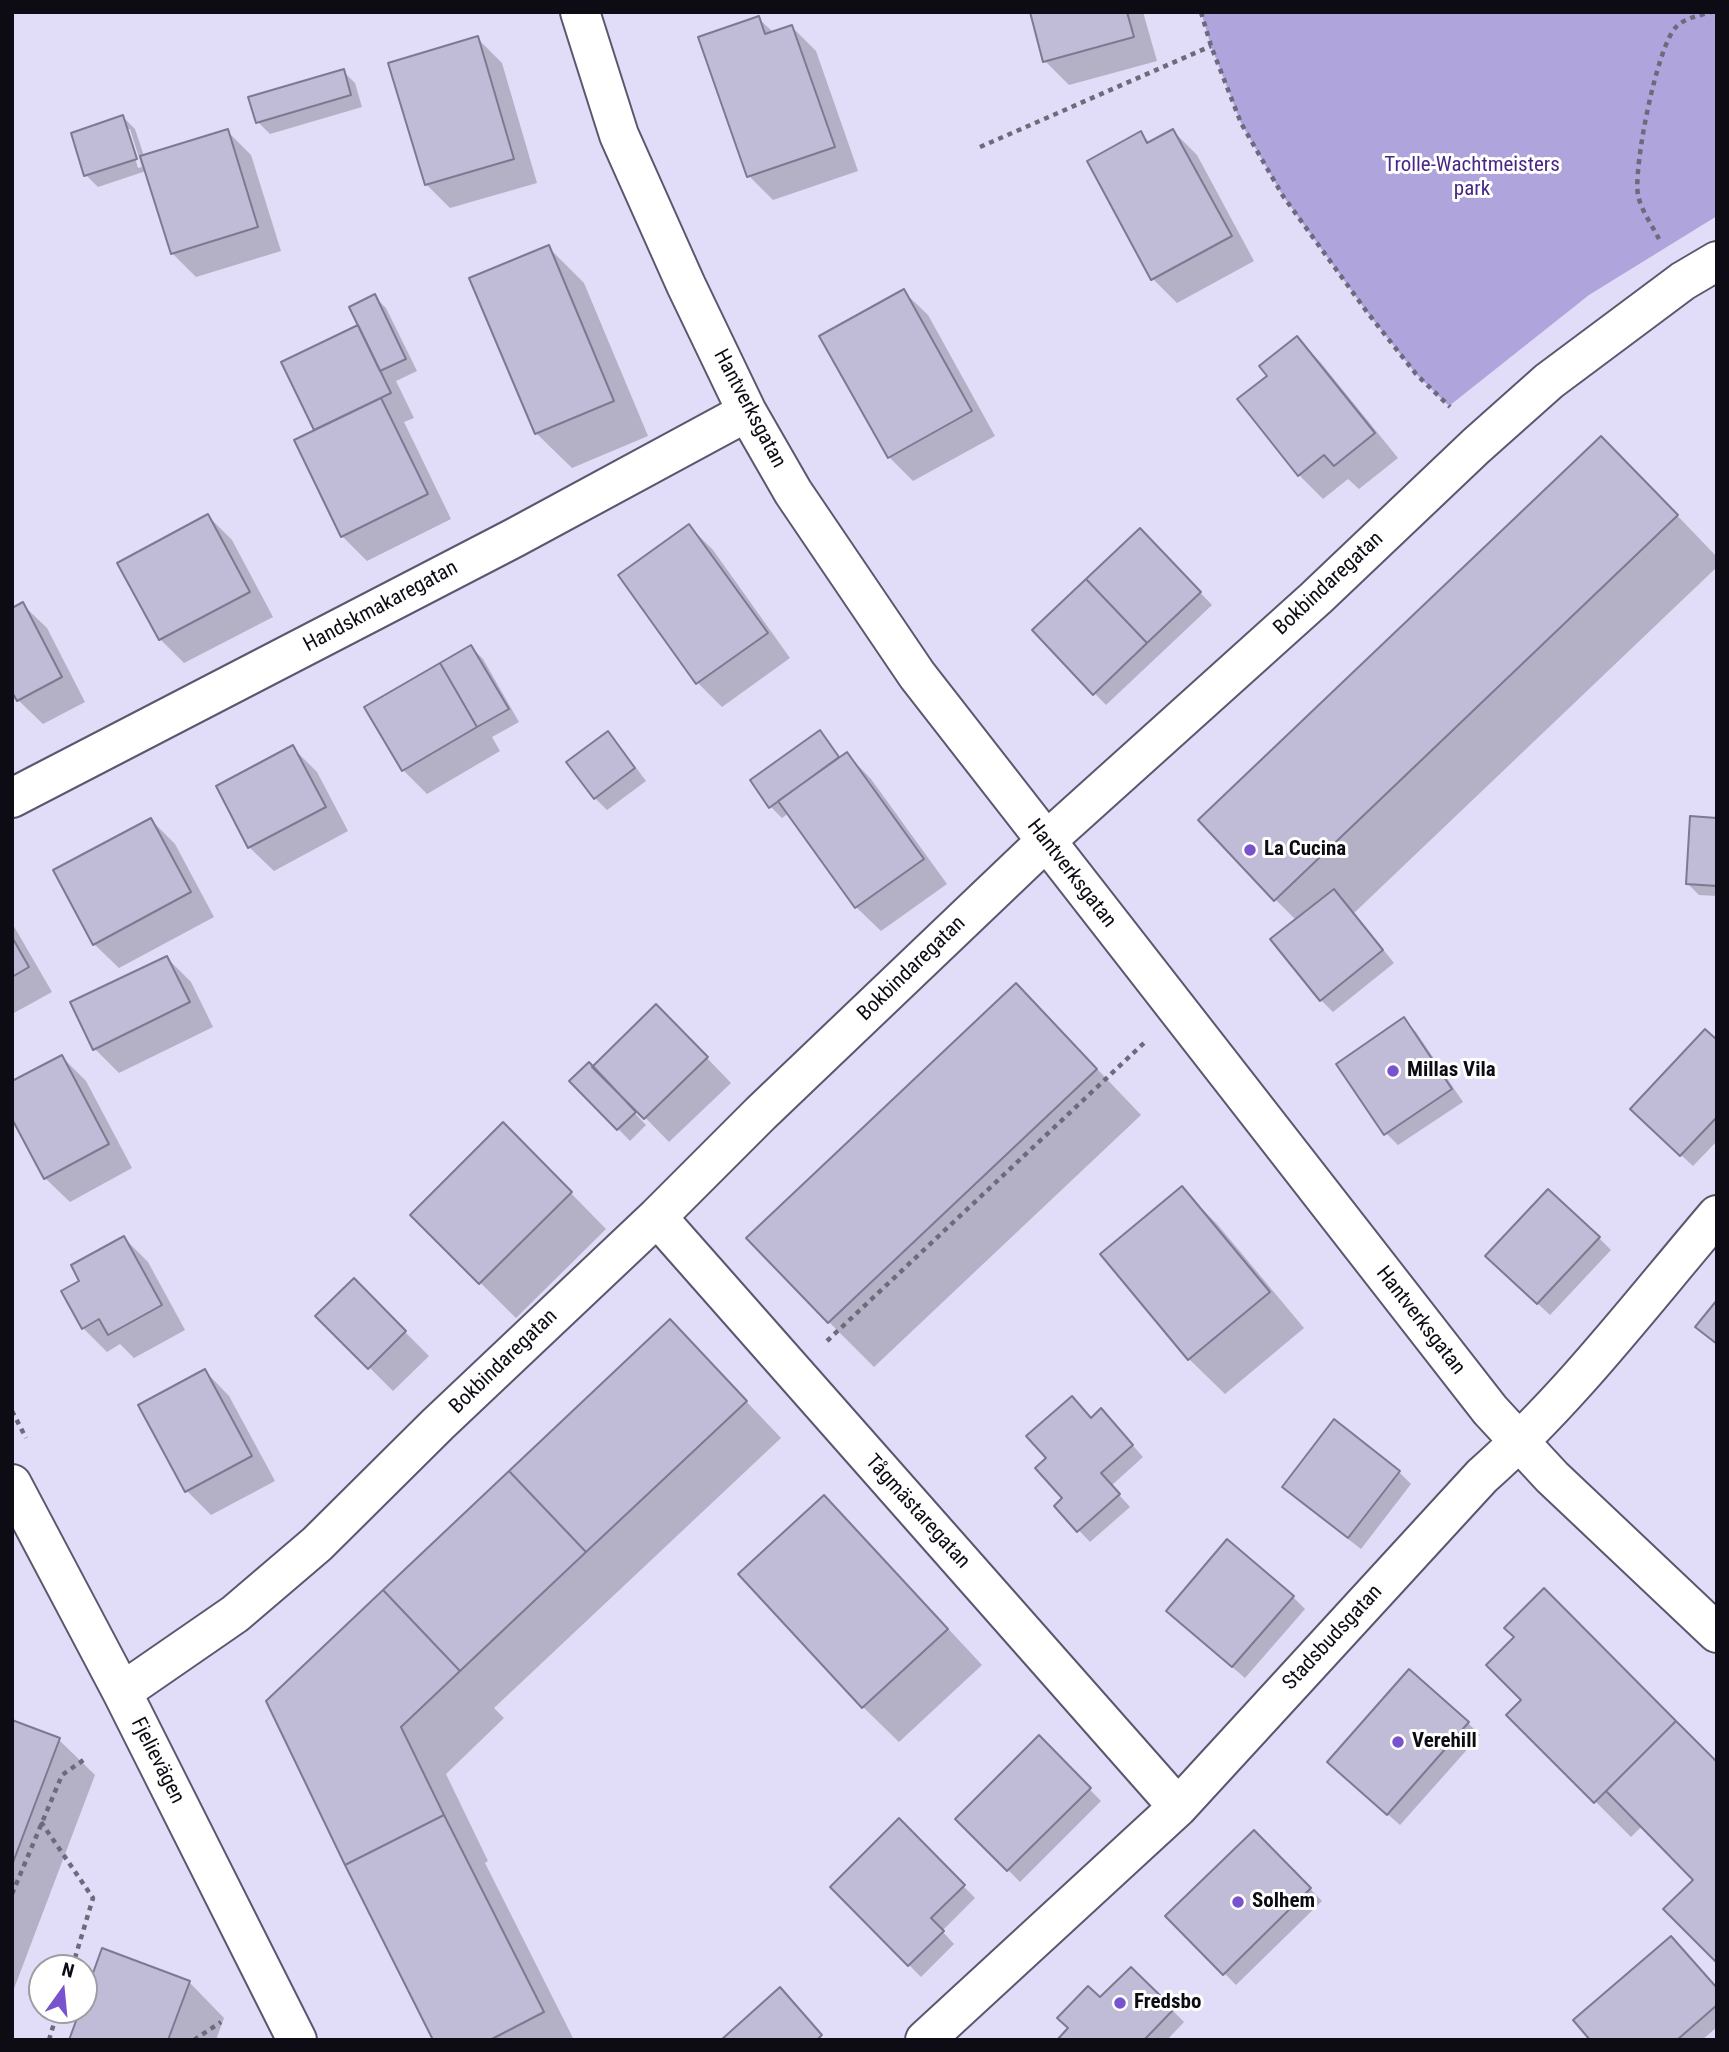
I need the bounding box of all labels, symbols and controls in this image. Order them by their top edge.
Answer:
park label: Trolle-Wachtmeisters park [1384,153,1560,203]
street label: Hantverksgatan [707,345,791,473]
street label: Bokbindaregatan [1269,527,1389,641]
street label: Handskmakaregatan [300,556,462,658]
street label: Hantverksgatan [1021,815,1121,933]
place label: La Cucina [1264,837,1346,863]
marker: La Cucina [1242,842,1258,858]
street label: Bokbindaregatan [853,911,971,1027]
place label: Millas Vila [1407,1058,1496,1084]
marker: Millas Vila [1385,1063,1401,1079]
street label: Hantverksgatan [1370,1262,1470,1380]
street label: Bokbindaregatan [445,1304,563,1420]
street label: Tågmästaregatan [859,1450,975,1574]
street label: Stadsbudsgatan [1278,1580,1388,1696]
street label: Fjelievägen [125,1714,189,1808]
place label: Verehill [1412,1729,1477,1755]
marker: Verehill [1390,1734,1406,1750]
place label: Solhem [1252,1889,1315,1915]
marker: Solhem [1230,1894,1246,1910]
north arrow [28,1954,98,2024]
text: N [59,1958,77,1983]
place label: Fredsbo [1134,1990,1201,2016]
marker: Fredsbo [1112,1995,1128,2011]

